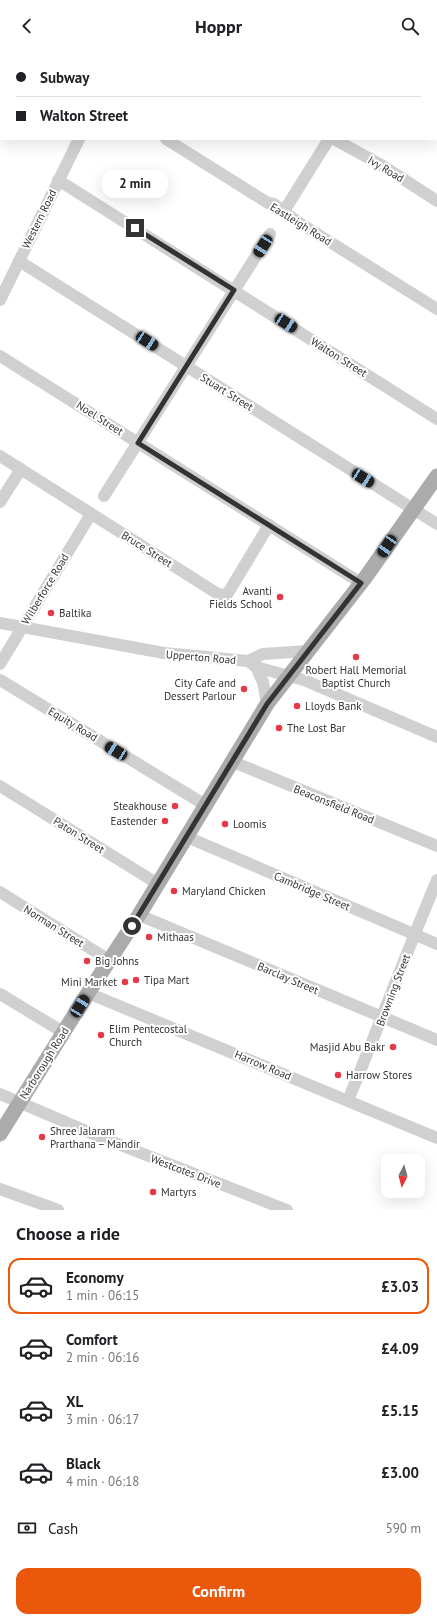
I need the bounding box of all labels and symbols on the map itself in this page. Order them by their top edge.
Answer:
street label: Ivy Road [365,153,407,185]
callout: 2 min [102,170,168,198]
street label: Western Road [19,187,59,251]
street label: Eastleigh Road [268,200,334,248]
route end [126,219,144,237]
car [251,233,275,259]
car [273,311,299,335]
car [134,329,160,353]
street label: Walton Street [308,334,370,380]
street label: Stuart Street [198,370,256,414]
street label: Noel Street [74,398,126,438]
car [350,467,376,489]
street label: Bruce Street [119,528,175,570]
car [375,533,399,559]
street label: Wilberforce Road [18,551,72,627]
place label: Avanti Fields School [209,584,273,611]
marker: Avanti Fields School [275,592,285,602]
place label: Baltika [59,606,92,620]
marker: Baltika [46,608,56,618]
street label: Upperton Road [165,647,237,667]
marker: Robert Hall Memorial Baptist Church [351,652,361,662]
place label: Robert Hall Memorial Baptist Church [306,663,407,690]
place label: City Cafe and Dessert Parlour [164,676,236,703]
marker: City Cafe and Dessert Parlour [239,684,249,694]
place label: Lloyds Bank [305,699,362,713]
marker: Lloyds Bank [292,701,302,711]
street label: Equity Road [46,704,100,744]
place label: The Lost Bar [287,721,346,735]
marker: The Lost Bar [274,723,284,733]
car [103,740,129,762]
street label: Beaconsfield Road [292,781,376,827]
place label: Steakhouse [113,799,167,813]
marker: Steakhouse [170,801,180,811]
street label: Paton Street [51,814,107,856]
place label: Eastender [111,814,157,828]
marker: Eastender [160,816,170,826]
place label: Loomis [233,817,267,831]
marker: Loomis [220,819,230,829]
street label: Cambridge Street [272,869,353,913]
place label: Maryland Chicken [182,884,266,898]
marker: Maryland Chicken [169,886,179,896]
street label: Norman Street [21,902,87,950]
route start [123,917,141,935]
place label: Mithaas [157,930,194,944]
marker: Mithaas [144,932,154,942]
street label: Browning Street [373,952,413,1028]
place label: Big Johns [95,954,139,968]
marker: Big Johns [82,956,92,966]
street label: Barclay Street [255,959,321,997]
place label: Tipa Mart [144,973,190,987]
place label: Mini Market [61,975,117,989]
marker: Tipa Mart [131,975,141,985]
marker: Mini Market [120,977,130,987]
car [69,993,91,1019]
place label: Elim Pentecostal Church [109,1022,188,1049]
street label: Narborough Road [16,1024,72,1102]
marker: Elim Pentecostal Church [96,1030,106,1040]
place label: Masjid Abu Bakr [310,1040,385,1054]
marker: Masjid Abu Bakr [388,1042,398,1052]
street label: Harrow Road [233,1047,293,1083]
place label: Harrow Stores [346,1068,413,1082]
marker: Harrow Stores [333,1070,343,1080]
place label: Shree Jalaram Prarthana – Mandir [50,1124,140,1151]
marker: Shree Jalaram Prarthana – Mandir [37,1132,47,1142]
street label: Westcotes Drive [149,1151,224,1191]
north arrow [381,1154,425,1198]
place label: Martyrs [161,1185,197,1199]
marker: Martyrs [148,1187,158,1197]

